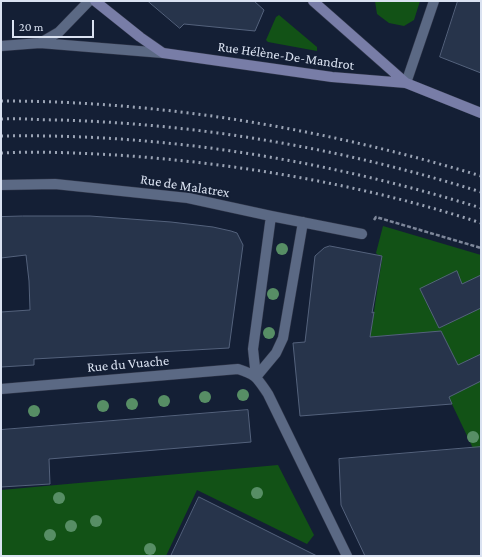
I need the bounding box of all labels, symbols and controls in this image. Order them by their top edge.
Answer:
scale bar [14,12,96,38]
text: 20 m [19,20,43,34]
street label: Rue Hélène-De-Mandrot [217,38,355,74]
street label: Rue de Malatrex [139,171,231,201]
street label: Rue du Vuache [86,352,170,376]

